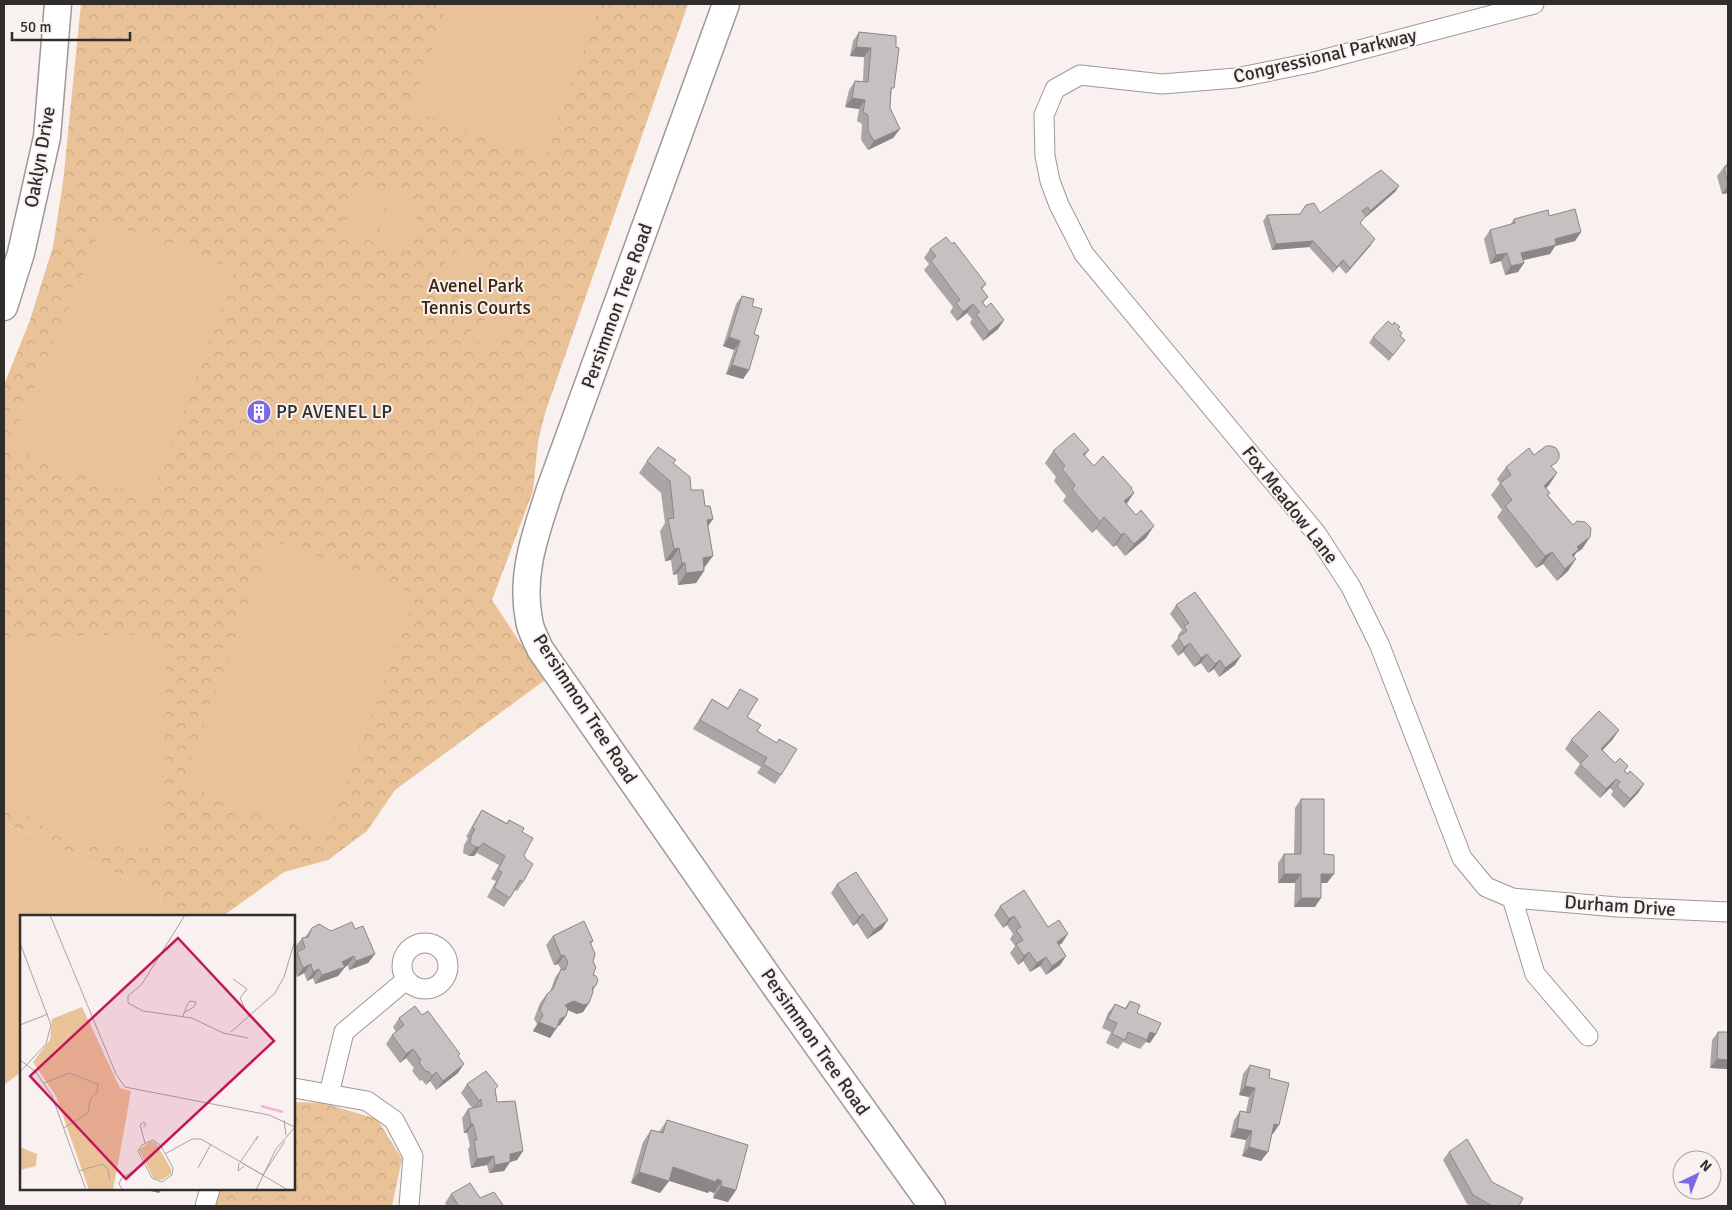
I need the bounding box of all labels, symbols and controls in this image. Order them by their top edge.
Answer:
scale bar [12,10,130,42]
text: 50 m [20,18,51,36]
street label: Congressional Parkway [1231,23,1419,89]
street label: Oaklyn Drive [19,104,61,210]
street label: Persimmon Tree Road [576,220,658,392]
park label: Avenel Park Tennis Courts [421,274,531,320]
building icon: PP AVENEL LP [246,399,272,425]
place label: PP AVENEL LP [276,400,392,424]
street label: Fox Meadow Lane [1236,441,1344,569]
street label: Persimmon Tree Road [528,630,642,788]
street label: Durham Drive [1564,890,1676,922]
inset map [20,915,295,1190]
street label: Persimmon Tree Road [755,964,875,1120]
north arrow [1672,1150,1722,1200]
text: N [1696,1156,1715,1175]

